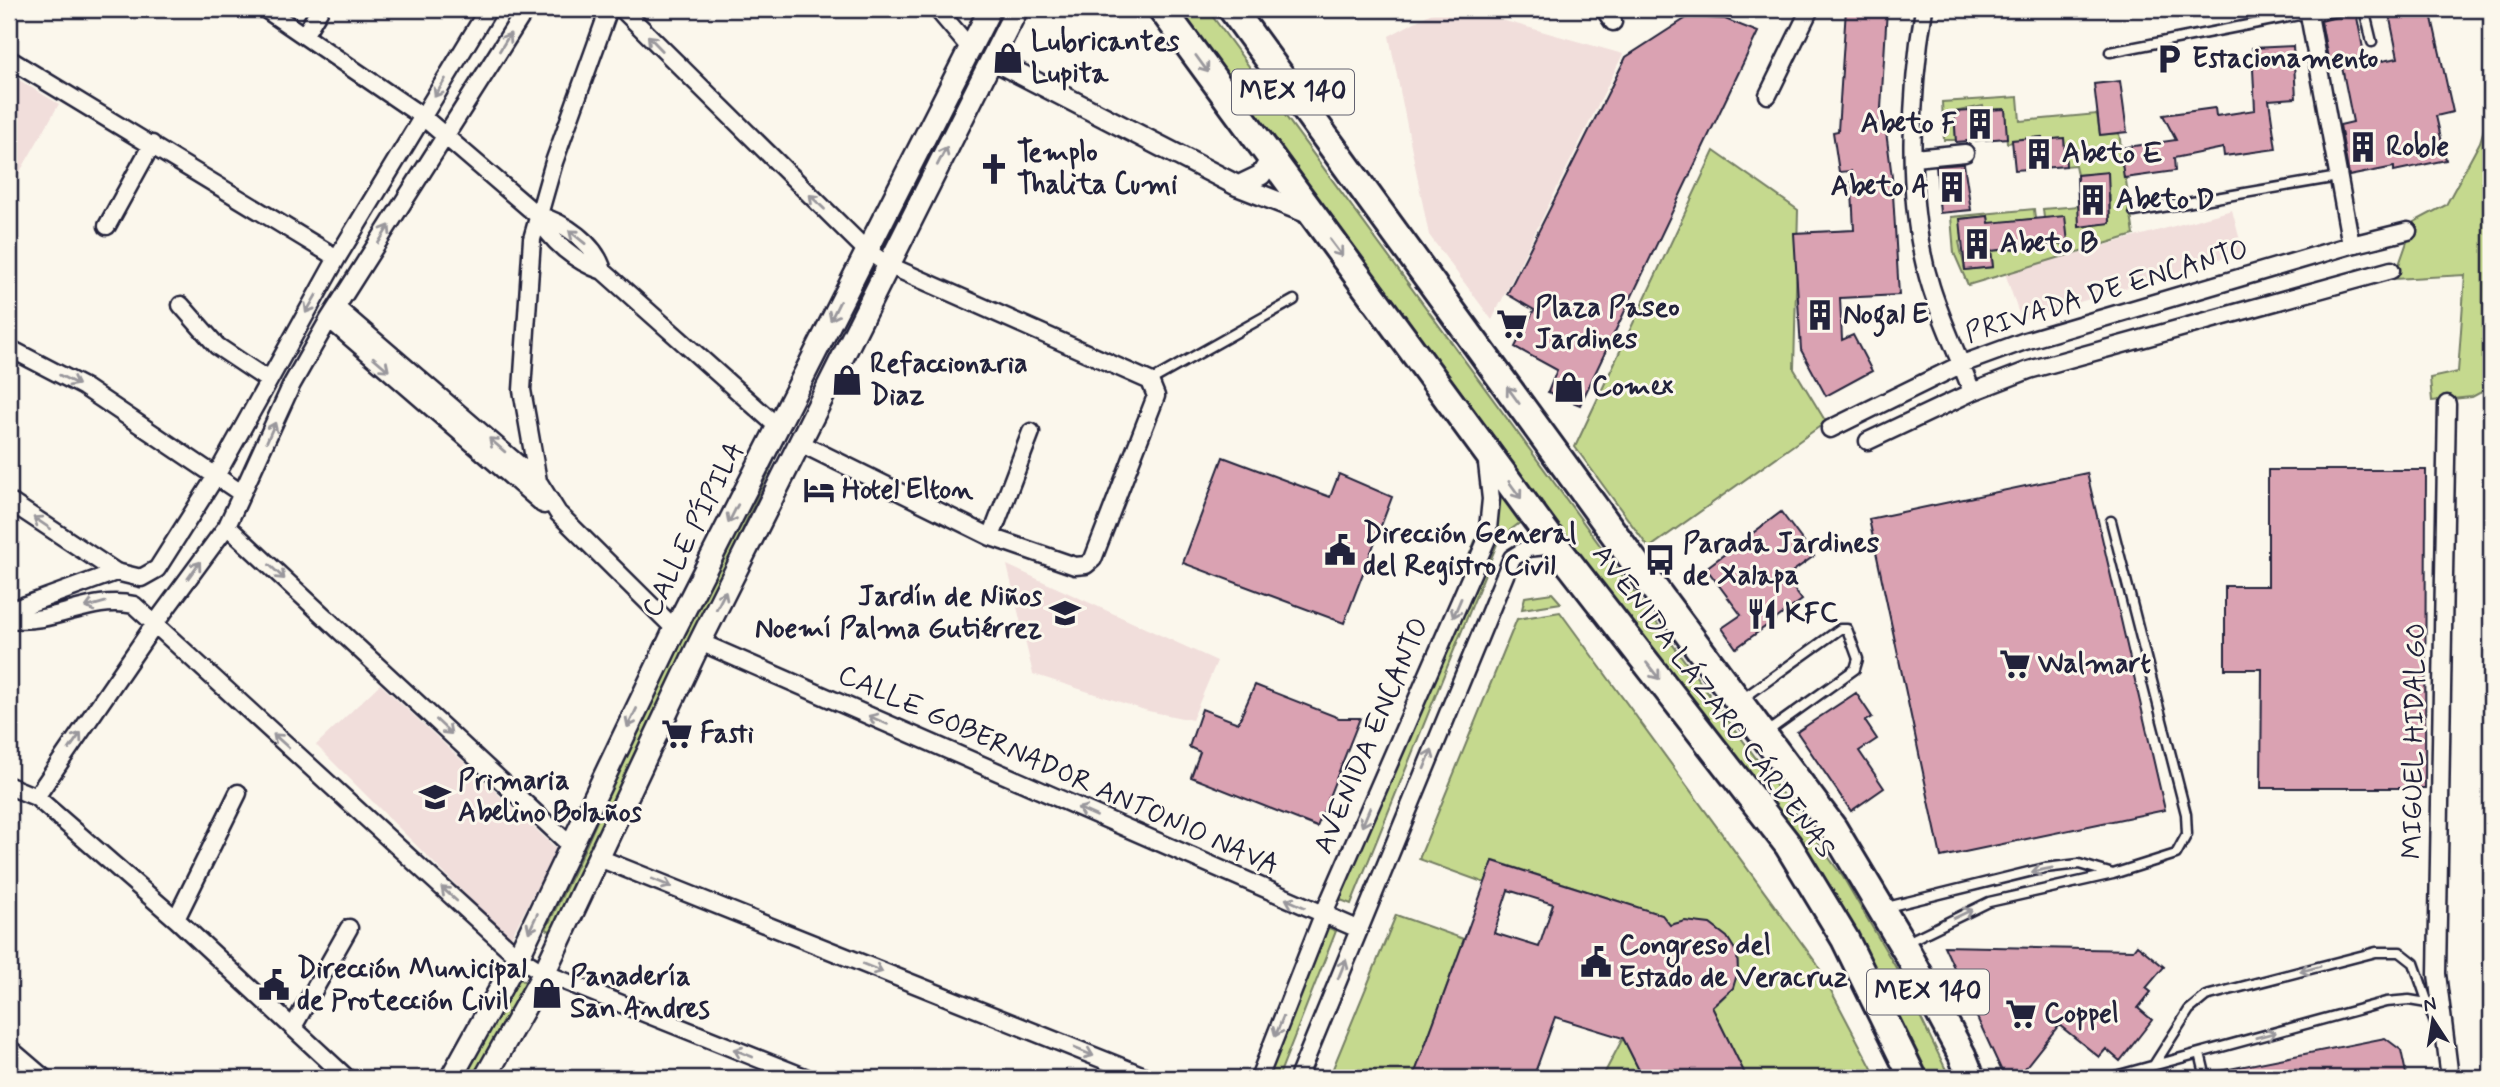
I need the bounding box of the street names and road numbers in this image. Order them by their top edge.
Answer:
road number: MEX 140 [1232,69,1354,114]
street label: PRIVADA DE ENCANTO [1961,231,2253,353]
street label: CALLE PÍPILA [633,436,754,624]
street label: AVENIDA LÁZARO CÁRDENAS [1583,537,1844,866]
street label: AVENIDA ENCANTO [1305,612,1439,860]
street label: MIGUEL HIDALGO [2394,622,2436,860]
street label: CALLE GOBERNADOR ANTONIO NAVA [832,657,1284,885]
road number: MEX 140 [1867,970,1989,1015]

